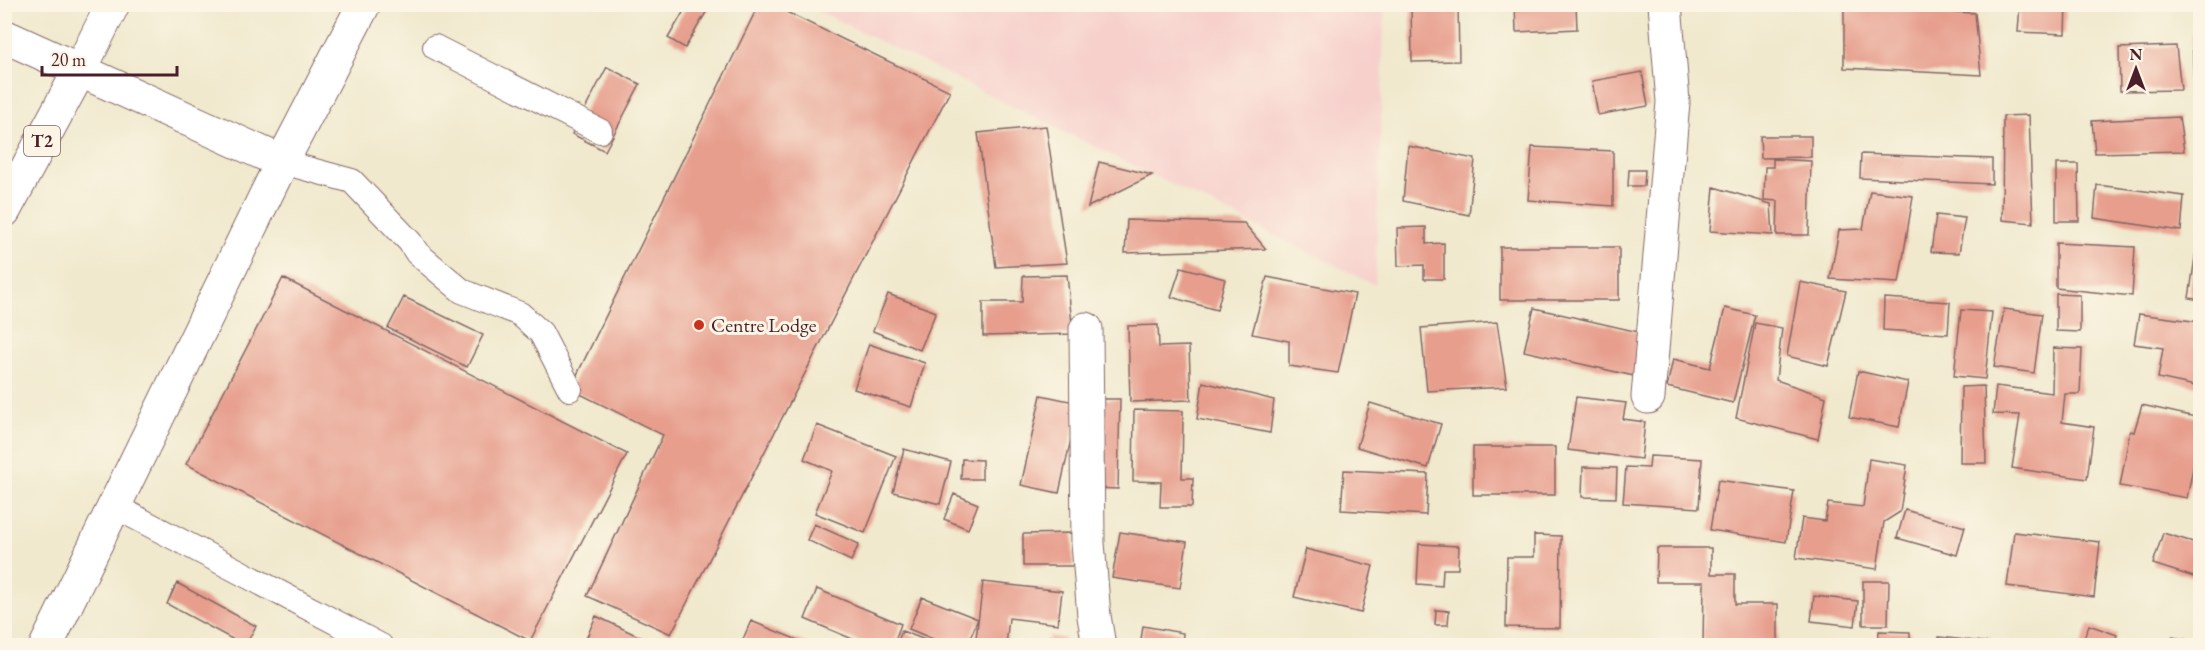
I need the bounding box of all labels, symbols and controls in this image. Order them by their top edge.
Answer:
scale bar [42,39,177,77]
north arrow [2106,39,2166,99]
text: N [2130,44,2143,65]
text: 20 m [51,48,86,71]
road number: T2 [24,126,60,156]
place label: Centre Lodge [711,312,817,338]
marker: Centre Lodge [692,318,706,332]

